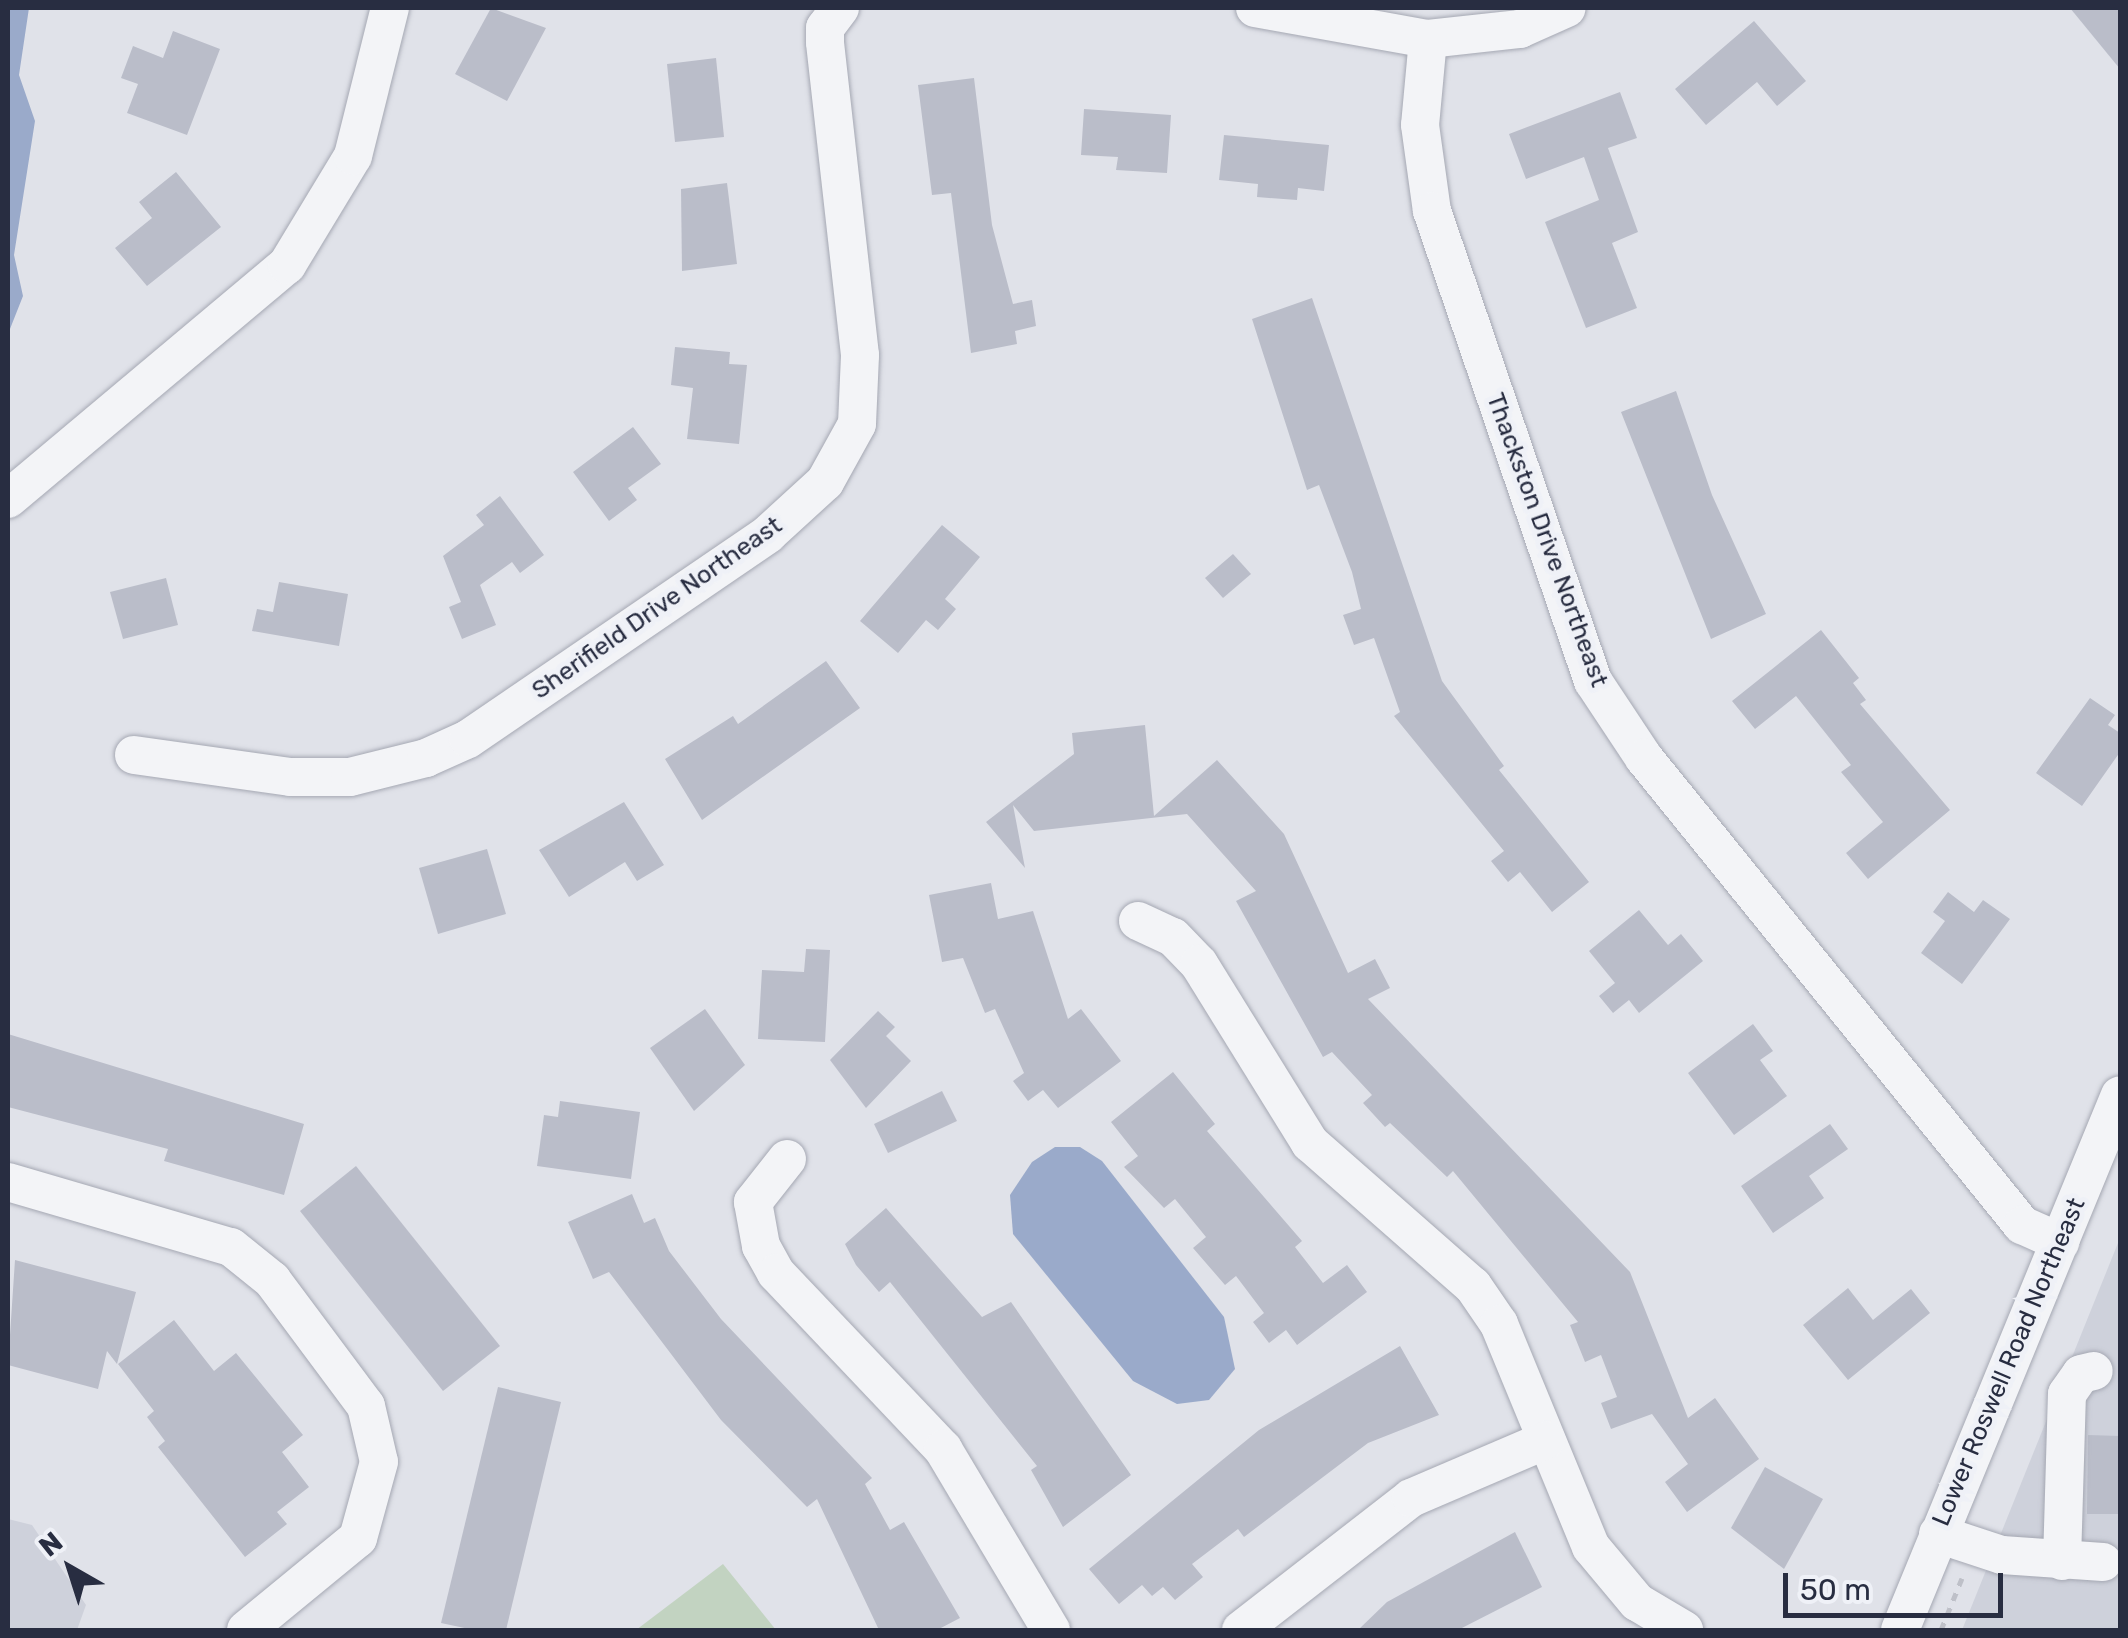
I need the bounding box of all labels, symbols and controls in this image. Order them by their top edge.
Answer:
street label: Thackston Drive Northeast [1480,389,1614,691]
street label: Sherifield Drive Northeast [526,510,788,706]
street label: Lower Roswell Road Northeast [1926,1193,2092,1531]
north arrow [20,1518,120,1618]
text: N [33,1525,69,1563]
scale bar [1788,1553,2008,1615]
text: 50 m [1800,1572,1871,1608]

